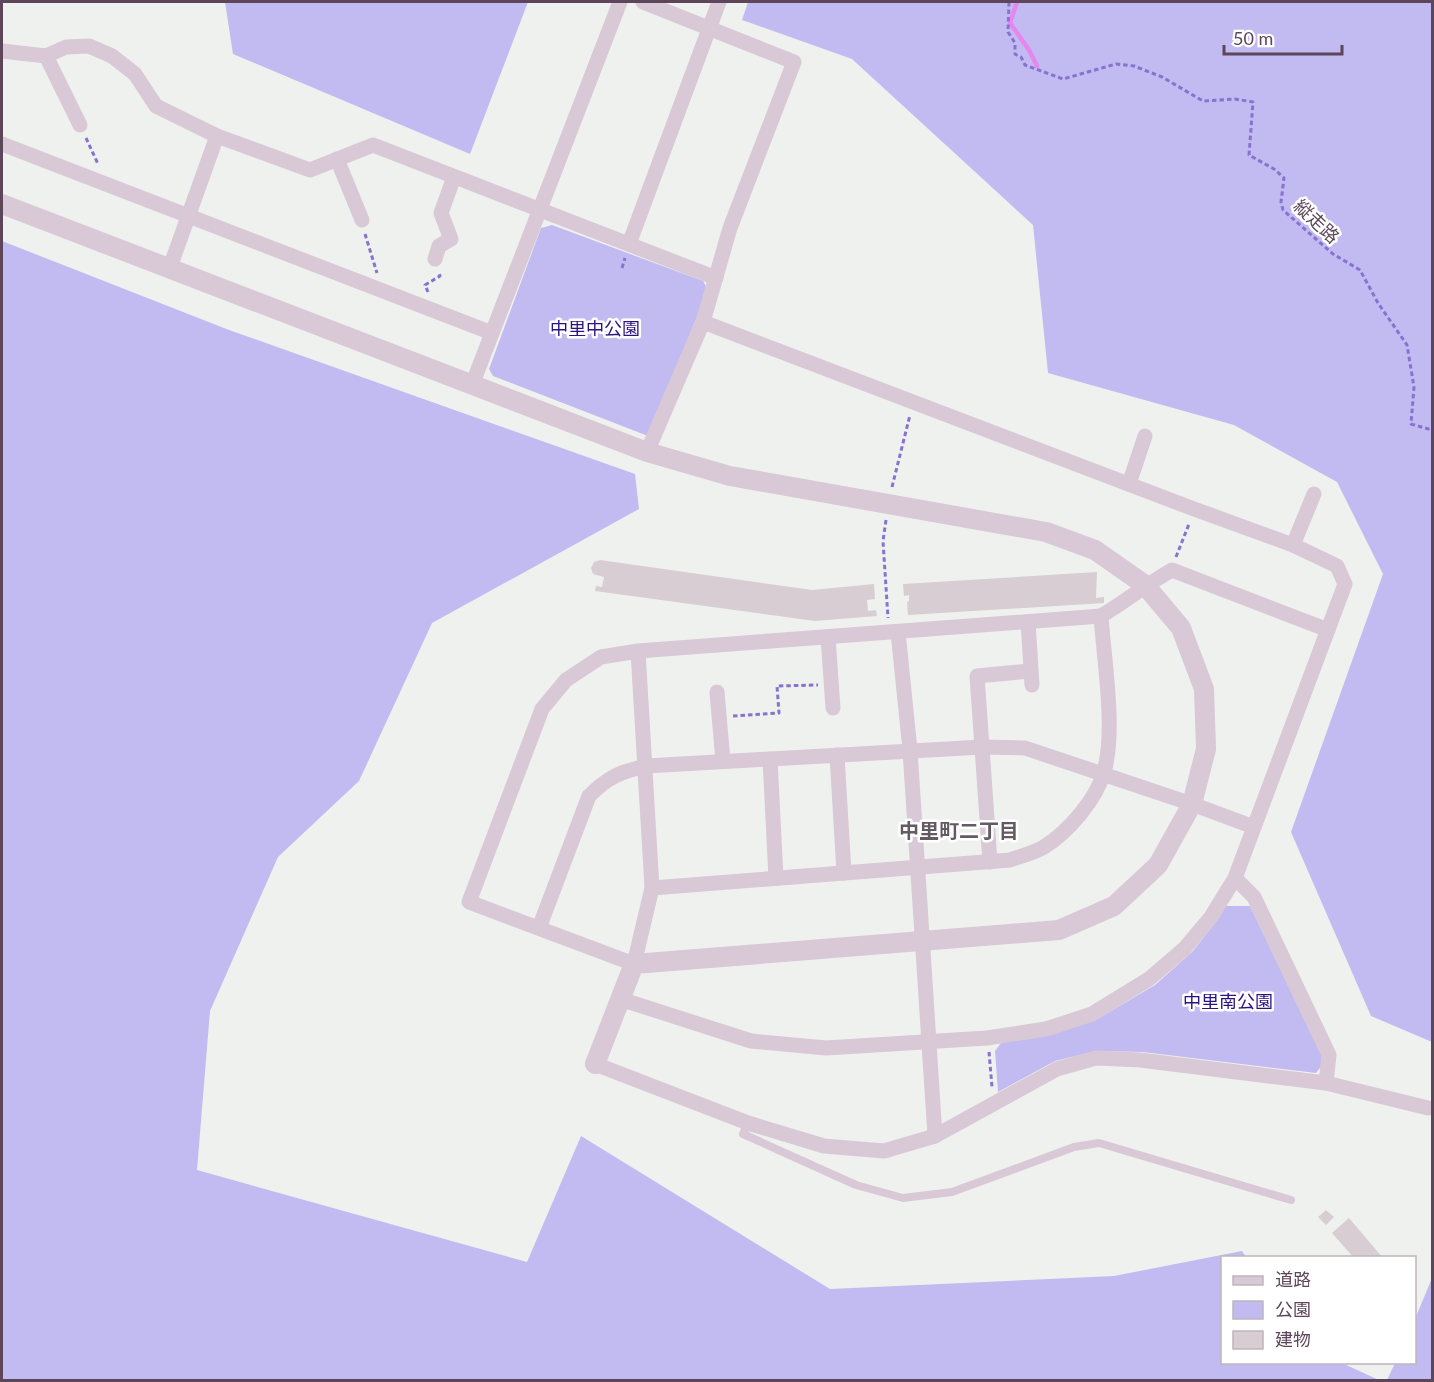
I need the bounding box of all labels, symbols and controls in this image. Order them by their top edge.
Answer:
scale bar [1224,18,1342,56]
text: 50 m [1233,27,1273,49]
street label: 縦走路 [1290,195,1344,247]
park label: 中里中公園 [550,317,640,339]
district label: 中里町二丁目 [899,818,1019,842]
park label: 中里南公園 [1183,990,1273,1012]
legend [1221,1256,1416,1364]
text: 道路 [1275,1268,1311,1290]
text: 公園 [1275,1298,1311,1320]
text: 建物 [1275,1328,1311,1350]

